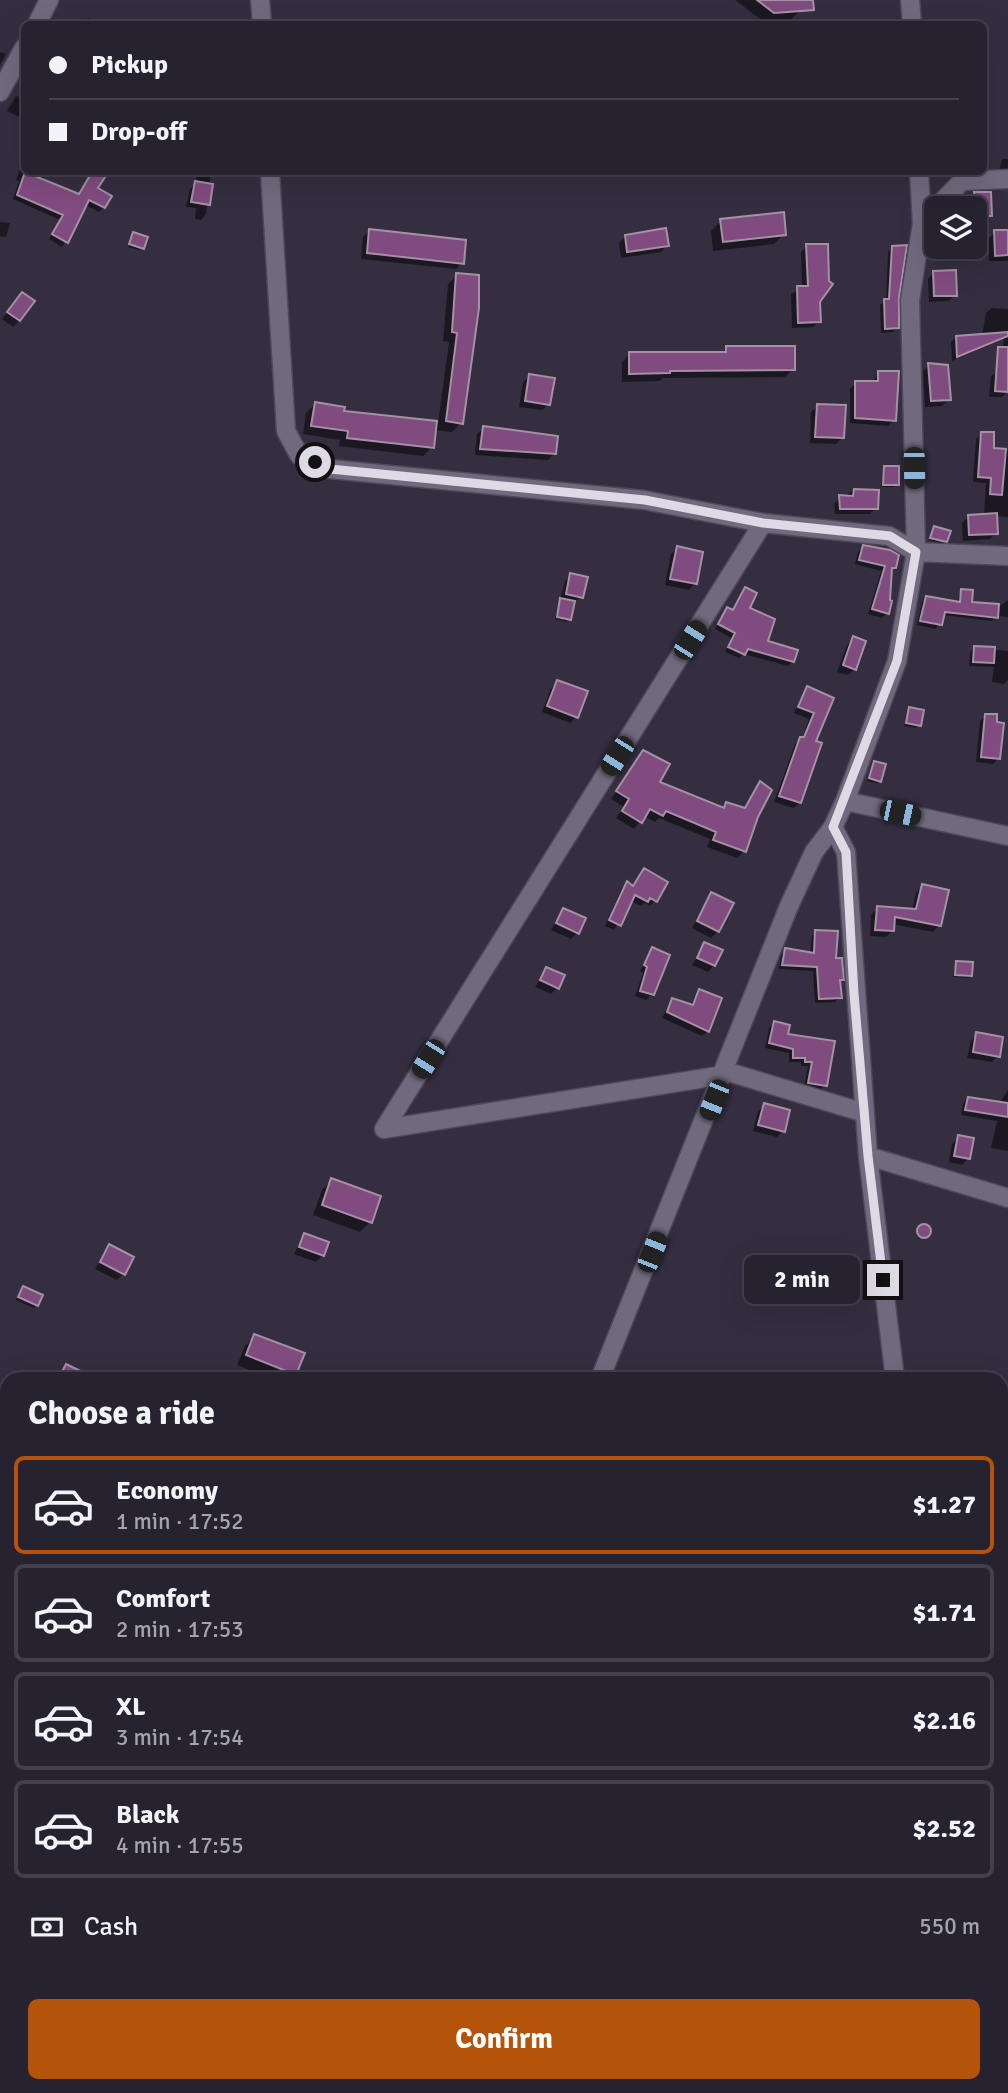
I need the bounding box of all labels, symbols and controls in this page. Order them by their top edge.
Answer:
text: Pickup [91,49,168,81]
text: Drop-off [91,116,187,148]
map controls [924,196,987,259]
button: layers [924,196,987,259]
route start [299,446,331,478]
car [904,447,925,489]
car [670,617,711,663]
car [597,733,638,779]
car [878,798,923,828]
car [408,1036,449,1082]
car [697,1077,732,1123]
car [635,1229,670,1275]
callout: 2 min [743,1256,858,1304]
route end [867,1264,899,1296]
text: 2 min [774,1265,830,1294]
text: Choose a ride [28,1394,215,1433]
icon: car [32,1474,95,1537]
text: Economy [116,1475,218,1507]
text: $1.27 [912,1489,976,1521]
text: 1 min · 17:52 [116,1507,244,1536]
icon: car [32,1582,95,1645]
text: Comfort [116,1583,210,1615]
text: $1.71 [912,1597,976,1629]
text: 2 min · 17:53 [116,1615,244,1644]
icon: car [32,1690,95,1753]
text: XL [116,1691,146,1723]
text: $2.16 [912,1705,976,1737]
text: 3 min · 17:54 [116,1723,244,1752]
icon: car [32,1798,95,1861]
text: Black [116,1799,179,1831]
text: $2.52 [912,1813,976,1845]
text: 4 min · 17:55 [116,1831,244,1860]
icon: cash [28,1908,66,1946]
text: Cash [84,1911,138,1943]
text: 550 m [919,1912,980,1941]
button: Confirm [28,1999,980,2079]

